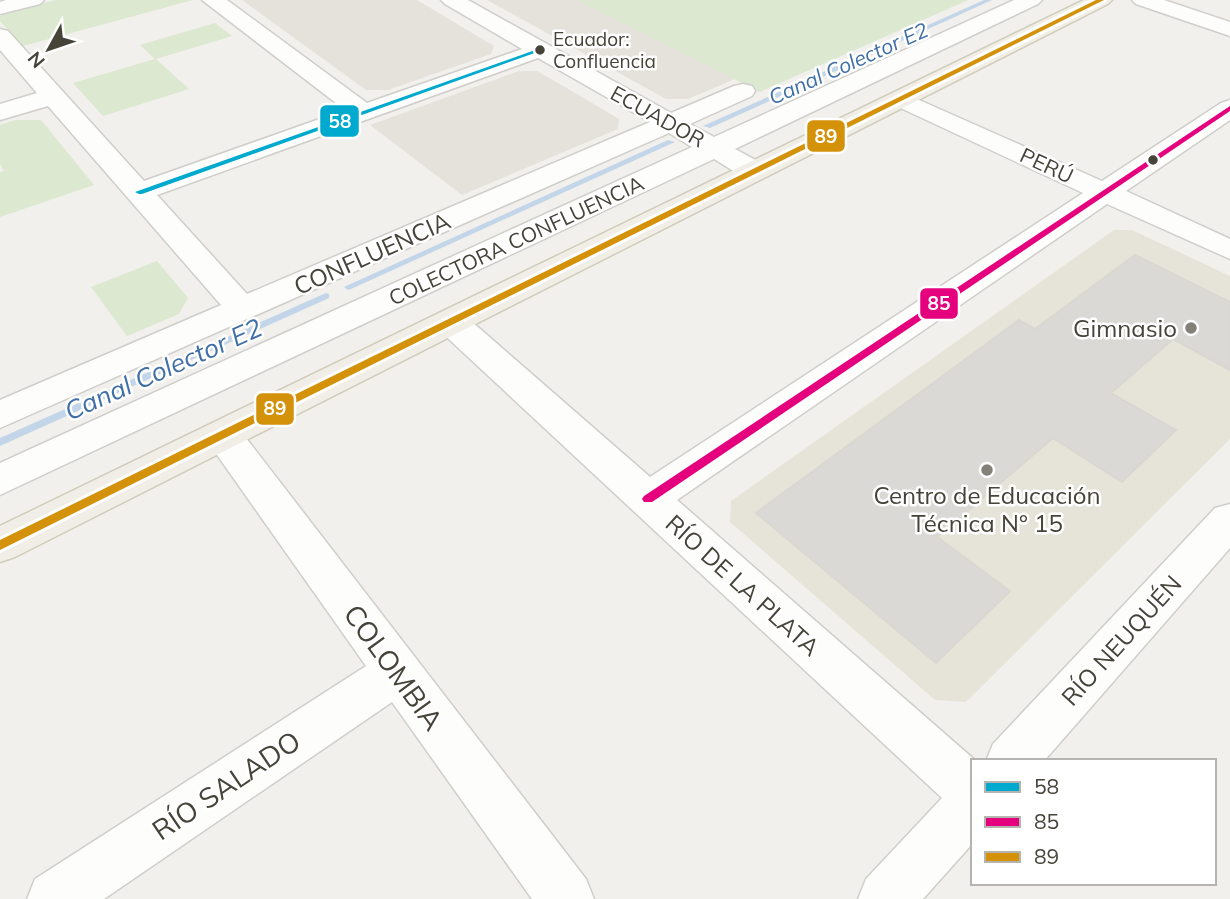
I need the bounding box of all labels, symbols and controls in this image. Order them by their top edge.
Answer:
north arrow [14,14,84,84]
water label: Canal Colector E2 [764,16,932,110]
place label: Ecuador: Confluencia [553,27,656,73]
marker: Ecuador: Confluencia [533,43,547,57]
text: N [22,47,50,73]
street label: ECUADOR [606,79,710,153]
line badge: 58 [319,104,360,138]
text: 58 [329,109,351,133]
line badge: 89 [806,119,846,153]
text: 89 [815,124,837,148]
street label: PERÚ [1016,141,1078,189]
unlabelled marker [1146,153,1160,167]
street label: COLECTORA CONFLUENCIA [384,169,648,311]
street label: CONFLUENCIA [289,205,455,301]
line badge: 85 [919,287,959,320]
text: 85 [928,291,950,315]
water label: Canal Colector E2 [59,311,267,427]
place label: Gimnasio [1073,313,1177,343]
marker: Gimnasio [1183,320,1199,336]
line badge: 89 [255,392,295,426]
text: 89 [264,396,286,420]
marker: Centro de Educación Técnica N° 15 [979,462,995,478]
place label: Centro de Educación Técnica N° 15 [873,480,1101,538]
street label: RÍO DE LA PLATA [660,508,826,662]
street label: RÍO NEUQUÉN [1055,569,1187,711]
street label: COLOMBIA [337,597,452,737]
street label: RÍO SALADO [145,723,307,847]
legend [971,759,1216,885]
text: 58 [1034,773,1059,799]
text: 85 [1034,808,1059,834]
text: 89 [1034,843,1059,869]

